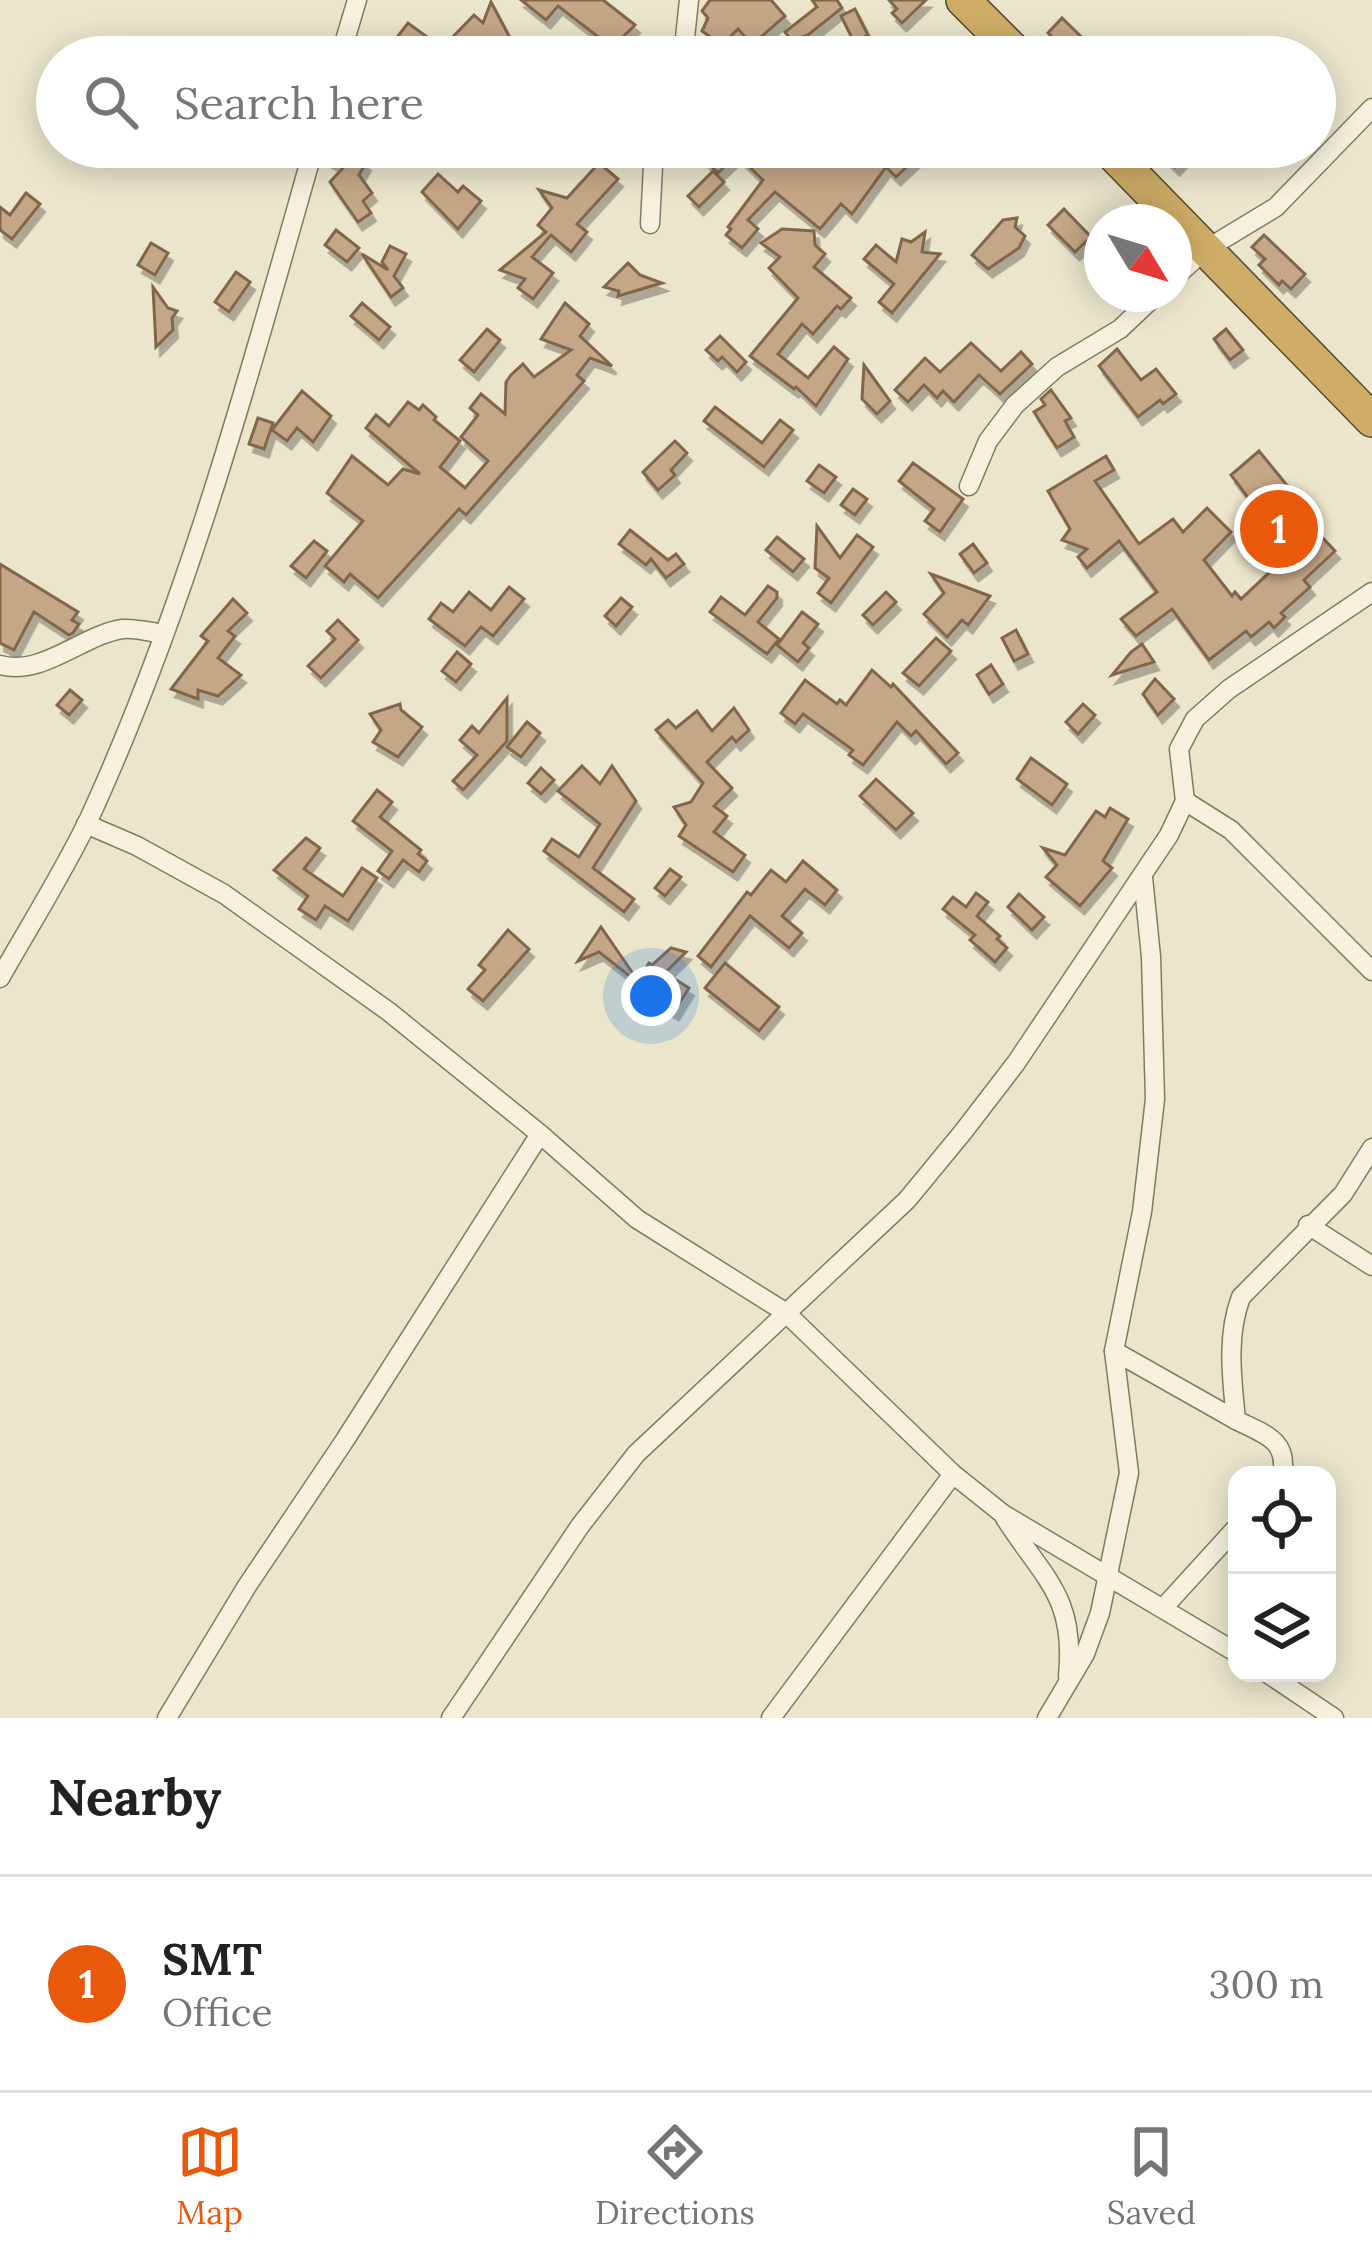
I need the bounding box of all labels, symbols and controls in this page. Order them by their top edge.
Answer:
search box [36,36,1336,168]
icon: search [78,69,144,135]
text: Search here [174,74,424,131]
north arrow [1084,204,1192,312]
pin: 1 [1240,484,1318,574]
your location [621,966,681,1026]
map controls [1228,1466,1336,1682]
button: locate [1228,1466,1336,1574]
button: layers [1228,1574,1336,1682]
text: Nearby [48,1764,221,1829]
text: SMT [162,1930,262,1987]
text: 1 [79,1959,95,2009]
text: 300 m [1209,1959,1324,2009]
text: Office [162,1987,273,2037]
tab: Map [176,2119,243,2233]
tab: Directions [595,2119,755,2233]
tab: Saved [1107,2119,1196,2233]

